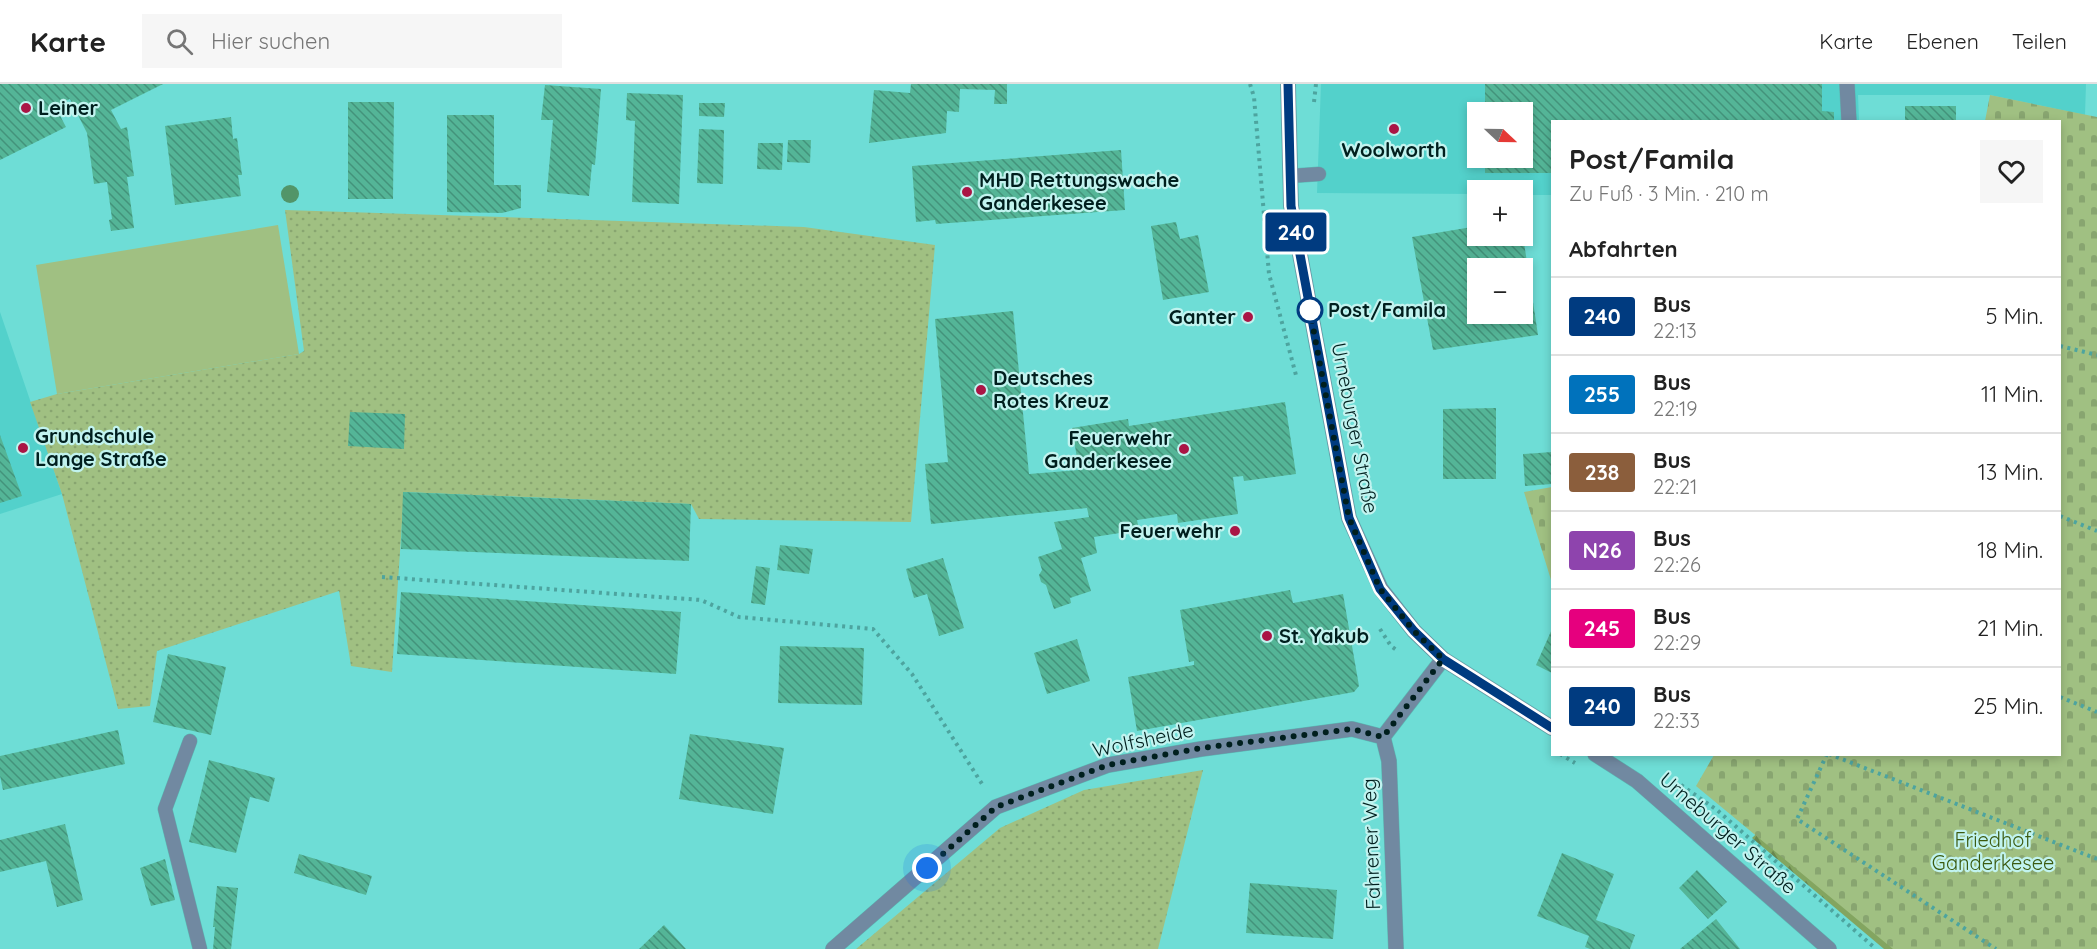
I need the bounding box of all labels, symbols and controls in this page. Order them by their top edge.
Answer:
search box [142,14,562,68]
text: Karte [30,24,106,59]
icon: search [163,25,196,58]
text: Hier suchen [211,27,330,55]
text: Karte [1819,28,1873,54]
text: Ebenen [1906,28,1979,54]
text: Teilen [2012,28,2067,54]
place label: Leiner [38,95,98,120]
marker: Leiner [19,101,33,115]
north arrow [1467,102,1533,168]
map controls [1467,102,1533,324]
marker: Woolworth [1387,122,1401,136]
place label: Woolworth [1341,137,1447,162]
button: heart [1980,140,2043,203]
text: Post/Famila [1569,141,1734,176]
place label: MHD Rettungswache Ganderkesee [979,167,1179,215]
button: + [1467,180,1533,246]
text: Zu Fuß · 3 Min. · 210 m [1569,181,1769,206]
marker: MHD Rettungswache Ganderkesee [960,185,974,199]
line badge: 240 [1262,212,1330,252]
text: 240 [1277,219,1315,245]
text: Abfahrten [1569,235,1678,263]
button: − [1467,258,1533,324]
text: Bus [1653,290,1691,318]
marker: Post/Famila [1297,297,1323,323]
place label: Post/Famila [1328,297,1446,322]
text: 5 Min. [1985,302,2043,330]
text: 240 [1583,303,1621,329]
place label: Ganter [1169,304,1236,329]
marker: Ganter [1241,310,1255,324]
text: 22:13 [1653,318,1697,343]
street label: Urneburger Straße [1327,340,1384,515]
place label: Deutsches Rotes Kreuz [993,365,1109,413]
text: Bus [1653,368,1691,396]
text: 11 Min. [1981,380,2043,408]
text: 255 [1584,381,1620,407]
marker: Deutsches Rotes Kreuz [974,383,988,397]
text: 22:19 [1653,396,1697,421]
place label: Grundschule Lange Straße [35,423,167,471]
place label: Feuerwehr Ganderkesee [1044,425,1172,473]
marker: Grundschule Lange Straße [16,441,30,455]
marker: Feuerwehr Ganderkesee [1177,442,1191,456]
text: Bus [1653,446,1691,474]
text: 13 Min. [1978,458,2043,486]
text: 238 [1585,459,1619,485]
text: 22:21 [1653,474,1697,499]
place label: Feuerwehr [1119,518,1223,543]
marker: Feuerwehr [1228,524,1242,538]
text: Bus [1653,524,1691,552]
text: 18 Min. [1977,536,2043,564]
text: N26 [1583,537,1622,563]
text: 22:26 [1653,552,1701,577]
text: Bus [1653,602,1691,630]
text: 21 Min. [1977,614,2043,642]
text: 245 [1584,615,1620,641]
place label: St. Yakub [1279,623,1369,648]
marker: St. Yakub [1260,629,1274,643]
text: 22:29 [1653,630,1701,655]
text: Bus [1653,680,1691,708]
text: 25 Min. [1973,692,2043,720]
text: 240 [1583,693,1621,719]
text: 22:33 [1653,708,1700,733]
street label: Wolfsheide [1090,717,1196,762]
street label: Urneburger Straße [1655,766,1802,899]
street label: Fahrener Weg [1356,778,1385,910]
park label: Friedhof Ganderkesee [1932,827,2054,875]
your location [912,853,942,883]

